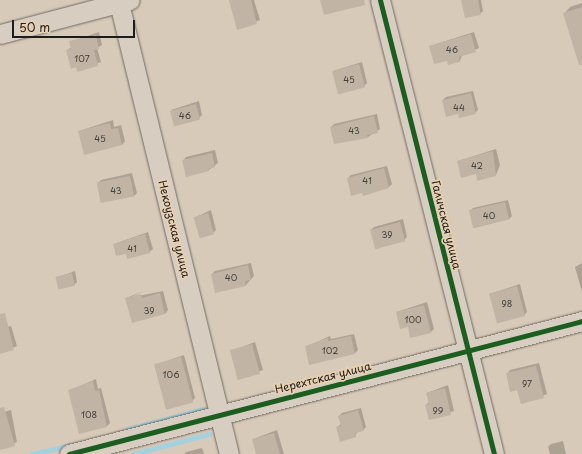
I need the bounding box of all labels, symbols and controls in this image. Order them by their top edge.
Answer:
scale bar [14,12,137,38]
text: 50 m [19,18,50,36]
house number: 46 [446,44,458,54]
house number: 107 [74,53,90,63]
house number: 45 [343,74,355,84]
house number: 44 [453,102,465,112]
house number: 46 [179,110,191,120]
house number: 43 [348,125,360,135]
house number: 45 [94,133,106,143]
house number: 42 [471,160,483,170]
house number: 41 [362,175,372,185]
street label: Некоузская улица [155,179,193,279]
street label: Галичская улица [429,179,463,271]
house number: 43 [110,185,122,195]
house number: 40 [483,210,495,220]
house number: 39 [381,229,393,239]
house number: 41 [127,243,137,253]
house number: 40 [225,272,237,282]
house number: 98 [502,298,512,308]
house number: 39 [143,305,155,315]
house number: 100 [404,314,422,324]
house number: 102 [322,345,338,355]
street label: Нерехтская улица [273,360,373,396]
house number: 106 [163,369,179,379]
house number: 97 [522,378,532,388]
house number: 99 [433,405,443,415]
house number: 108 [81,409,97,419]

